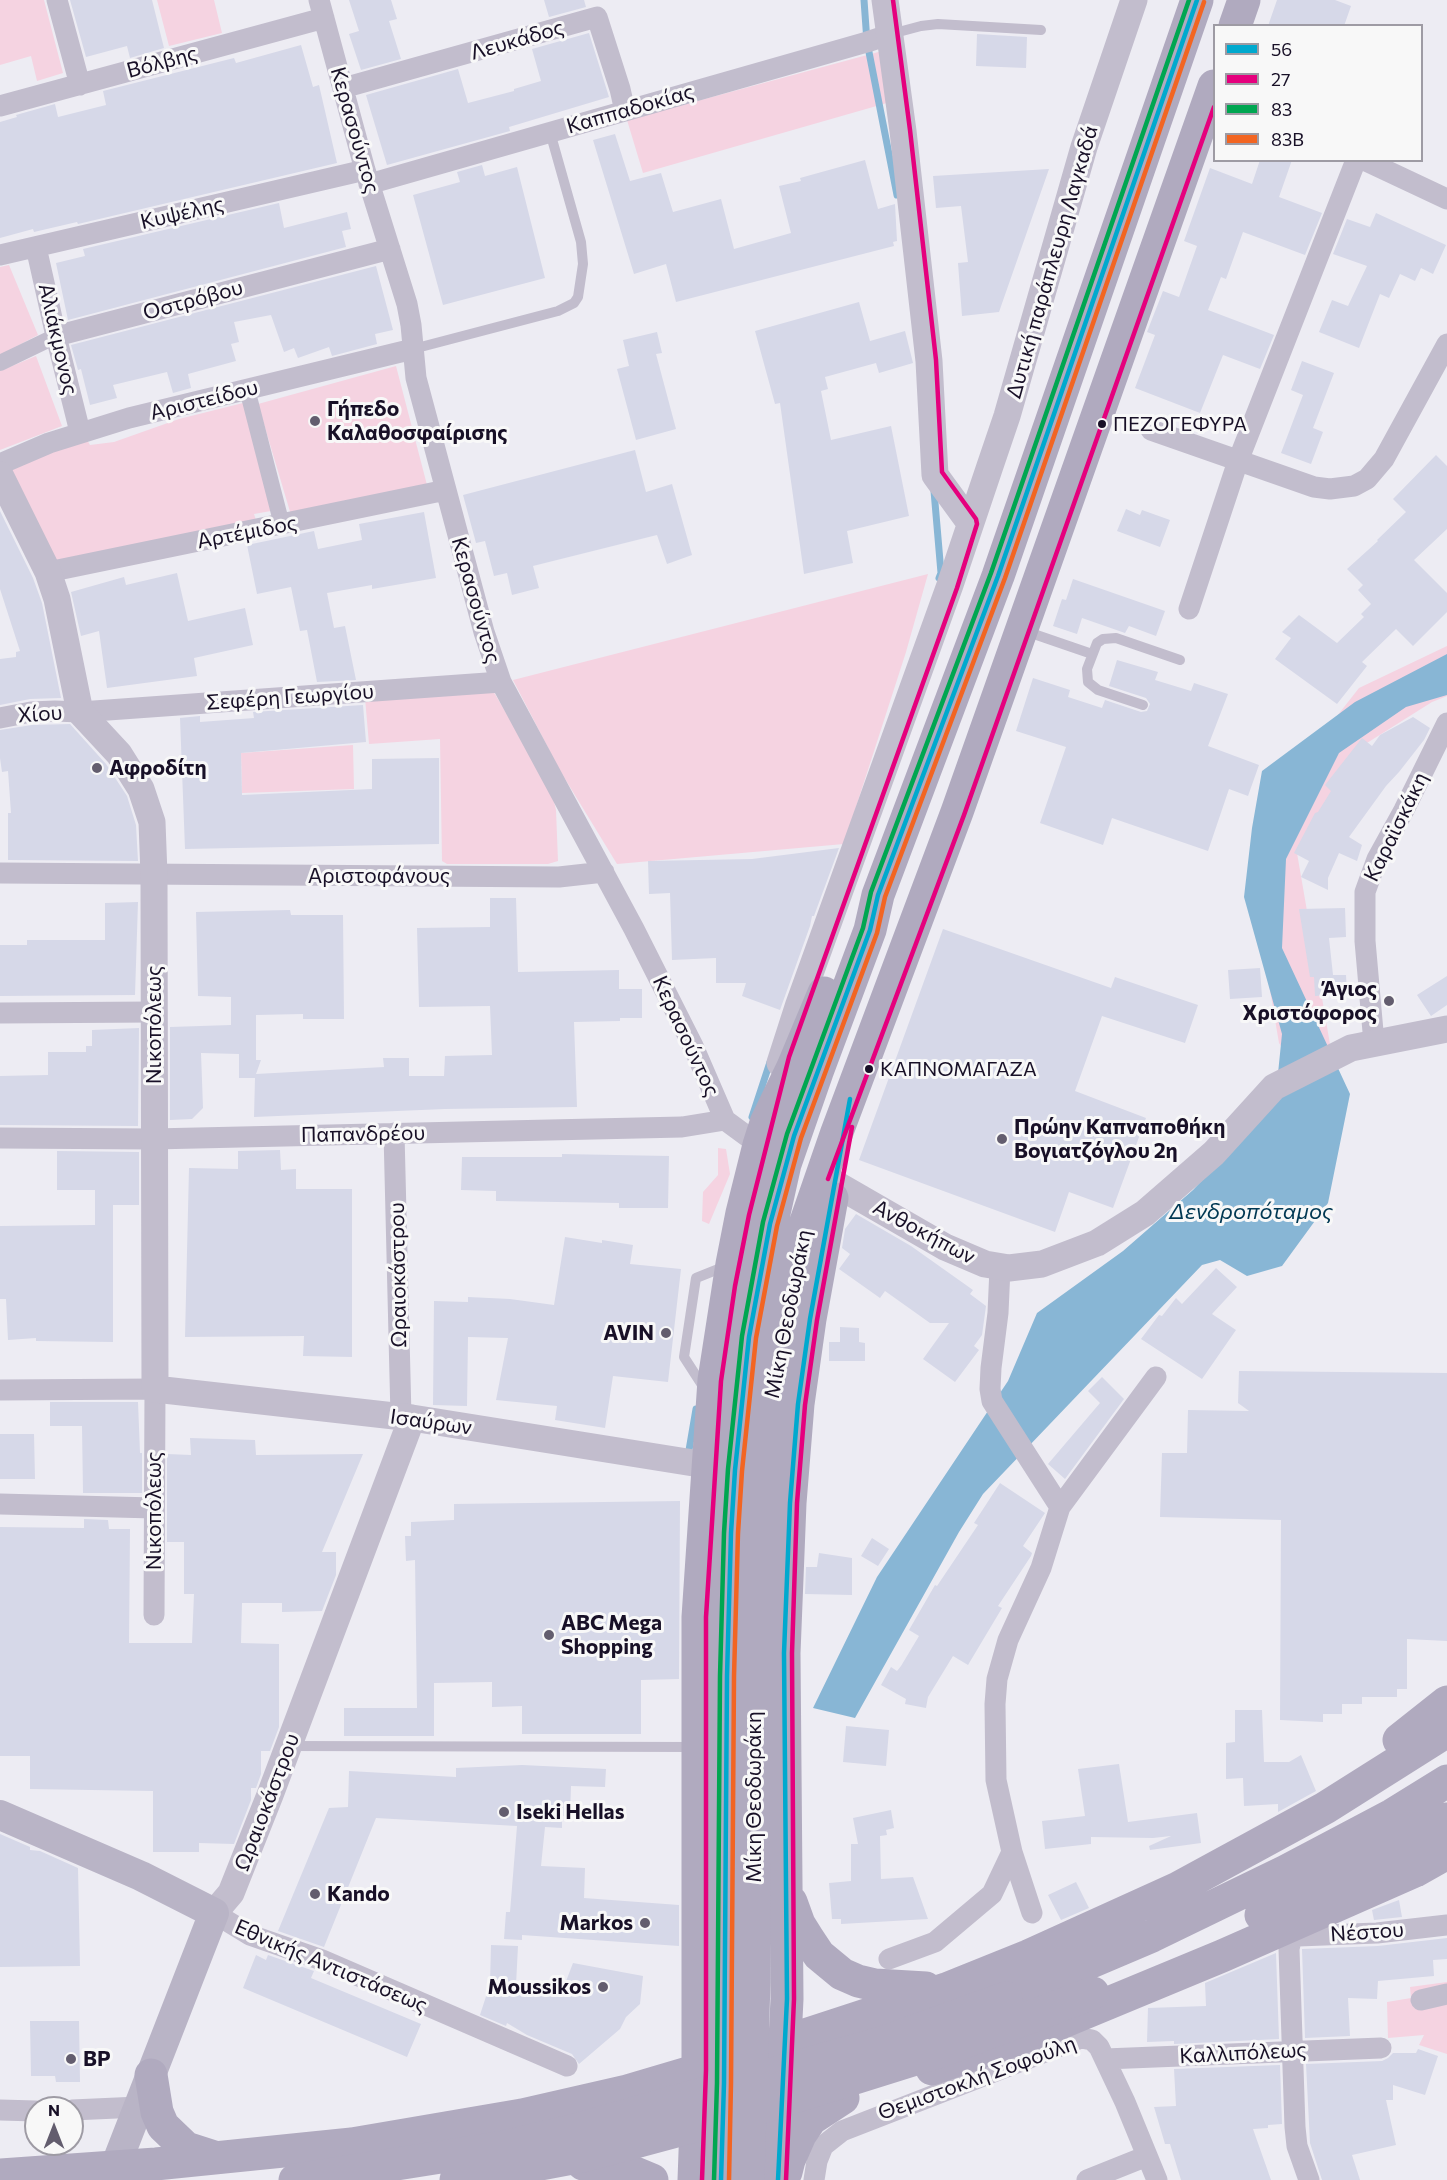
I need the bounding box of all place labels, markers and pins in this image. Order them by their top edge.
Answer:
place label: Γήπεδο Καλαθοσφαίρισης [327,396,507,446]
place label: ΠΕΖΟΓΕΦΥΡΑ [1113,412,1247,436]
marker: Γήπεδο Καλαθοσφαίρισης [308,414,322,428]
marker: ΠΕΖΟΓΕΦΥΡΑ [1096,418,1108,430]
place label: Αφροδίτη [109,755,207,781]
marker: Αφροδίτη [90,761,104,775]
place label: Άγιος Χριστόφορος [1242,976,1377,1026]
marker: Άγιος Χριστόφορος [1382,994,1396,1008]
place label: ΚΑΠΝΟΜΑΓΑΖΑ [880,1057,1037,1081]
marker: ΚΑΠΝΟΜΑΓΑΖΑ [863,1063,875,1075]
place label: Πρώην Καπναποθήκη Βογιατζόγλου 2η [1014,1114,1225,1164]
marker: Πρώην Καπναποθήκη Βογιατζόγλου 2η [995,1132,1009,1146]
place label: AVIN [603,1320,654,1346]
marker: AVIN [659,1326,673,1340]
place label: ABC Mega Shopping [561,1610,662,1660]
marker: ABC Mega Shopping [542,1628,556,1642]
place label: Iseki Hellas [516,1799,624,1825]
marker: Iseki Hellas [497,1805,511,1819]
place label: Kando [327,1881,390,1907]
marker: Kando [308,1887,322,1901]
place label: Markos [560,1910,633,1936]
marker: Markos [638,1916,652,1930]
place label: Moussikos [487,1974,591,2000]
marker: Moussikos [596,1980,610,1994]
place label: BP [83,2046,111,2072]
marker: BP [64,2052,78,2066]

